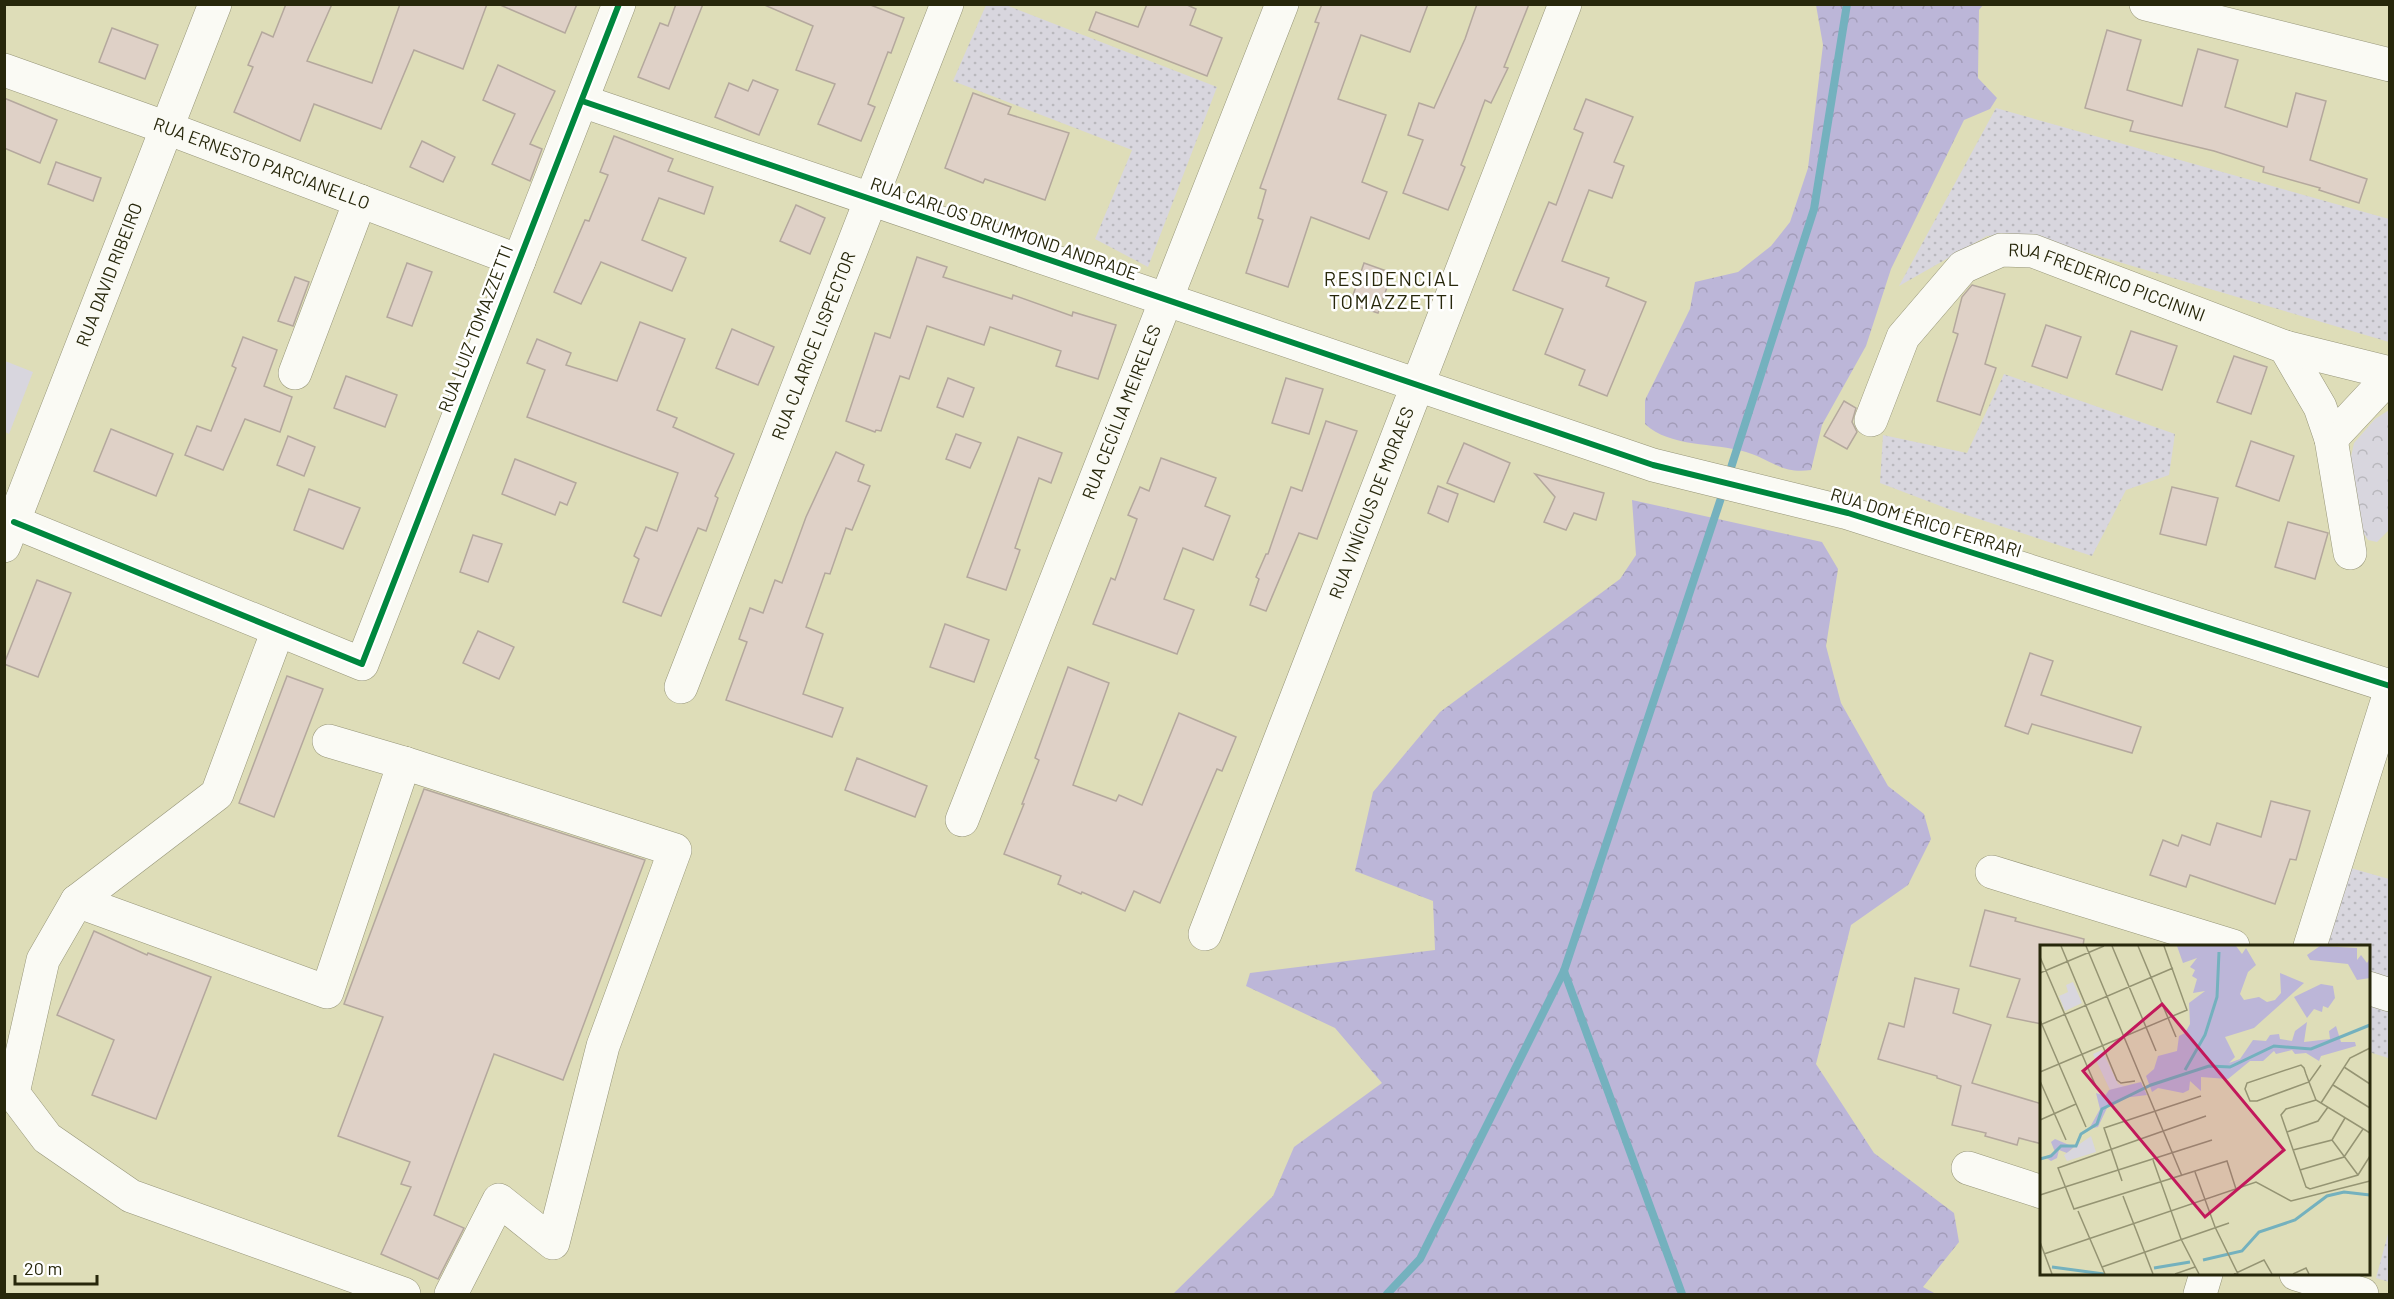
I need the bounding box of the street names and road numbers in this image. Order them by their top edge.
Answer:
street label: RUA ERNESTO PARCIANELLO [151,112,373,214]
street label: RUA CARLOS DRUMMOND ANDRADE [868,172,1141,284]
street label: RUA DAVID RIBEIRO [71,199,147,350]
street label: RUA FREDERICO PICCININI [2008,238,2209,326]
street label: RUA LUIZ TOMAZZETTI [433,242,517,416]
street label: RUA CLARICE LISPECTOR [766,248,860,443]
street label: RUA CECÍLIA MEIRELES [1077,321,1165,502]
street label: RUA VINÍCIUS DE MORAES [1324,404,1418,602]
street label: RUA DOM ÉRICO FERRARI [1828,483,2024,562]

